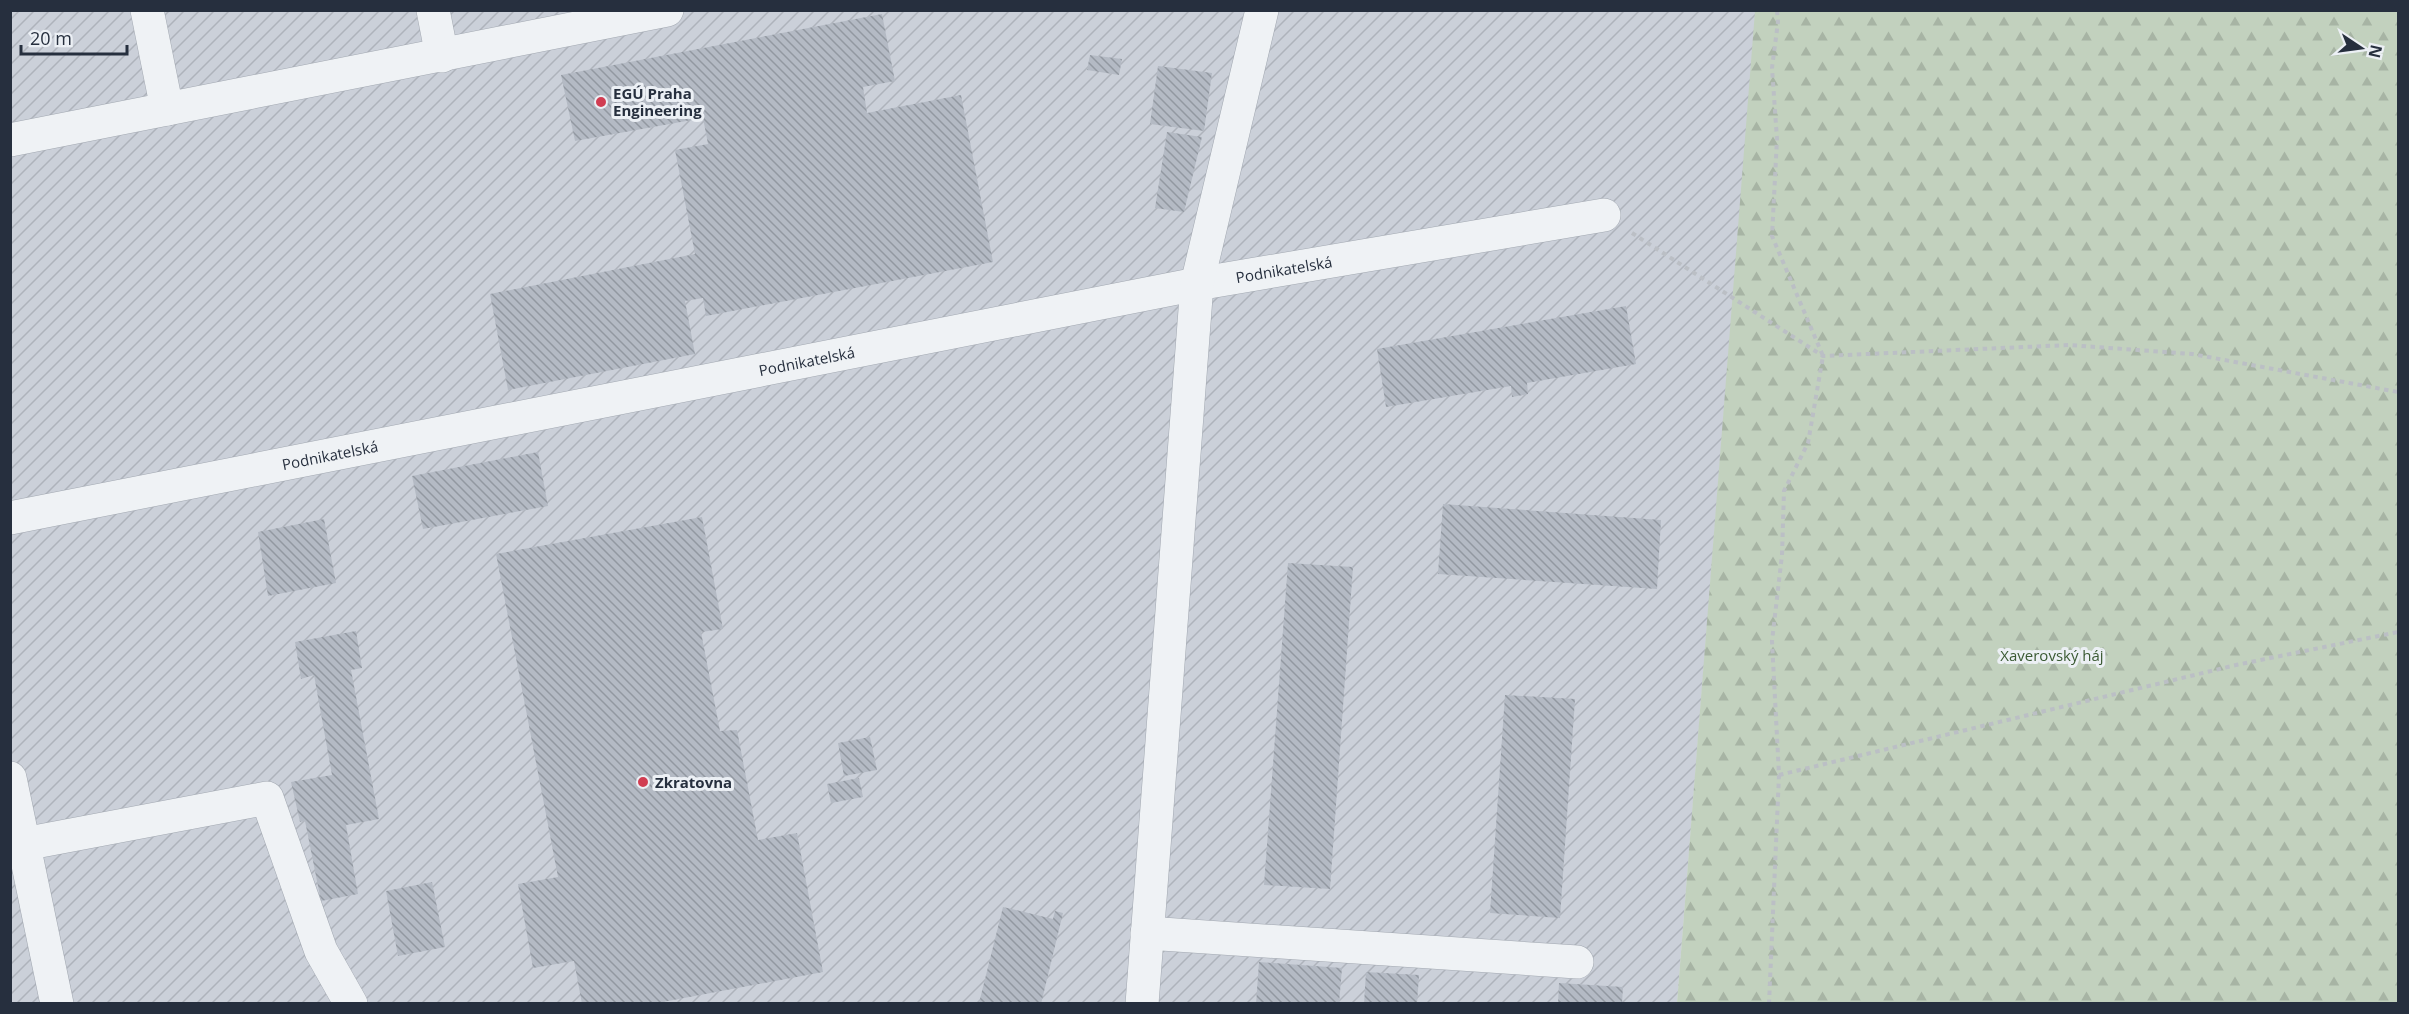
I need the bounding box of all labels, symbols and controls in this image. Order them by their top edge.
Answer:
scale bar [21,18,128,56]
north arrow [2331,18,2391,78]
text: 20 m [30,26,72,50]
text: N [2363,43,2388,60]
place label: EGÚ Praha Engineering [613,83,702,120]
marker: EGÚ Praha Engineering [594,95,608,109]
street label: Podnikatelská [1234,251,1334,287]
street label: Podnikatelská [757,342,856,380]
street label: Podnikatelská [280,436,380,474]
park label: Xaverovský háj [2000,645,2104,665]
place label: Zkratovna [655,772,732,792]
marker: Zkratovna [636,775,650,789]

